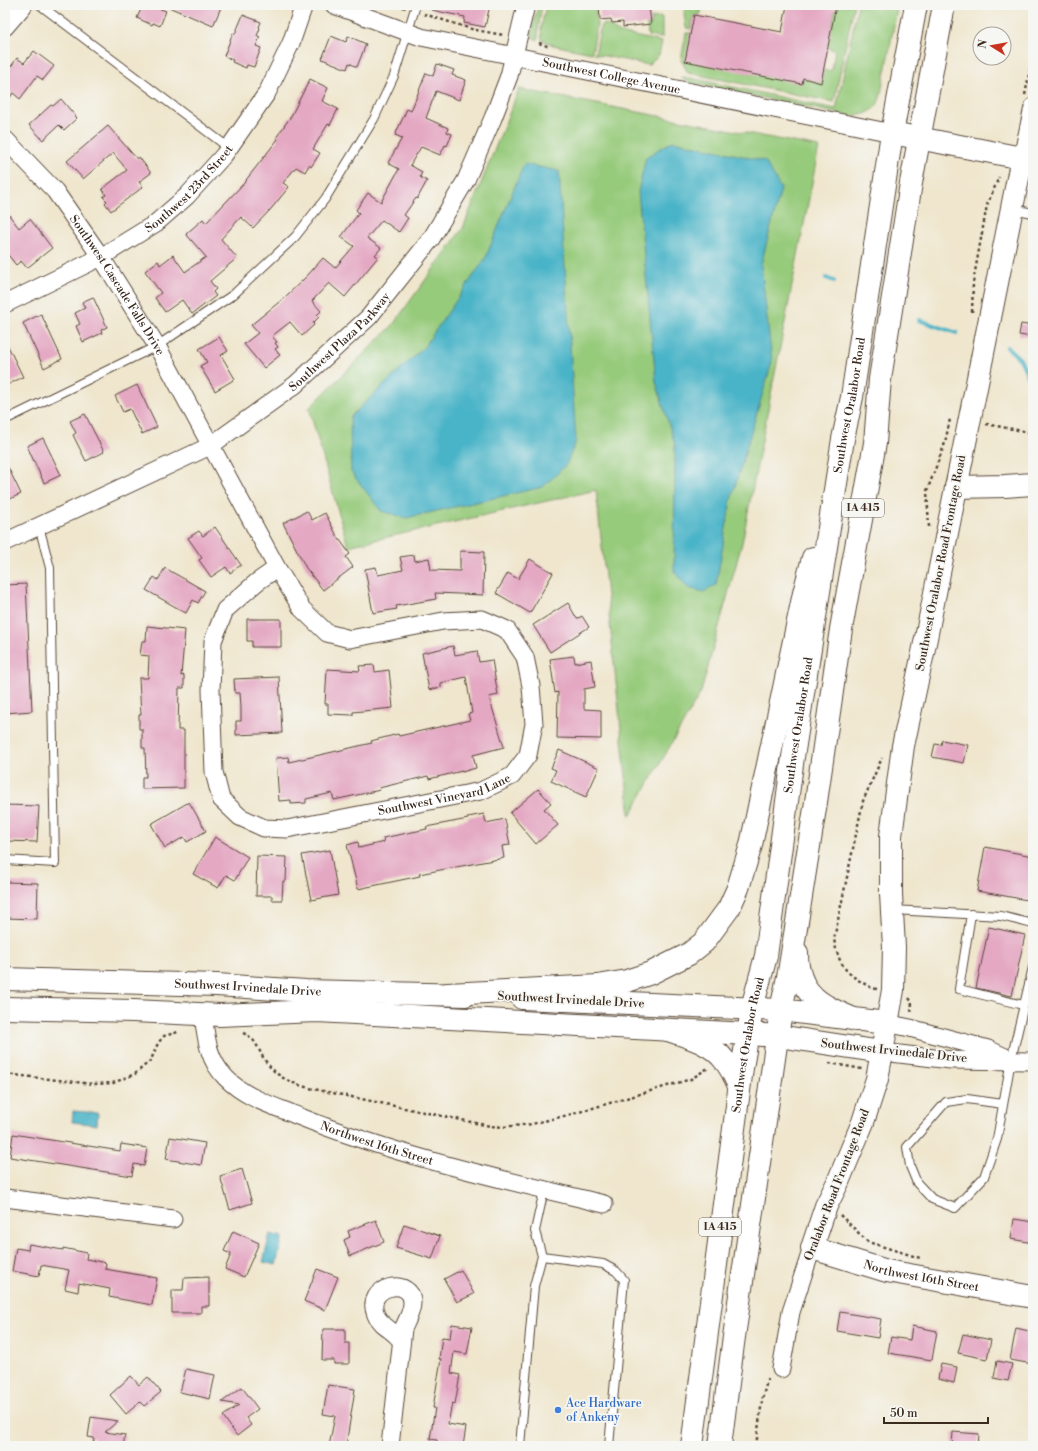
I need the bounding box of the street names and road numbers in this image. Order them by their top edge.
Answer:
street label: Southwest College Avenue [541,54,682,97]
street label: Southwest 23rd Street [142,141,237,236]
street label: Southwest Cascade Falls Drive [66,212,168,358]
street label: Southwest Plaza Parkway [286,289,393,394]
street label: Southwest Oralabor Road [830,336,868,474]
street label: Southwest Oralabor Road Frontage Road [913,454,969,672]
road number: IA 415 [842,499,884,517]
street label: Southwest Oralabor Road [781,656,816,794]
street label: Southwest Vineyard Lane [377,770,513,819]
street label: Southwest Oralabor Road [729,975,768,1114]
street label: Southwest Irvinedale Drive [174,976,322,999]
street label: Southwest Irvinedale Drive [497,989,645,1011]
street label: Southwest Irvinedale Drive [820,1036,968,1066]
street label: Oralabor Road Frontage Road [801,1107,873,1263]
street label: Northwest 16th Street [318,1118,436,1169]
road number: IA 415 [699,1218,741,1236]
street label: Northwest 16th Street [862,1257,981,1295]

